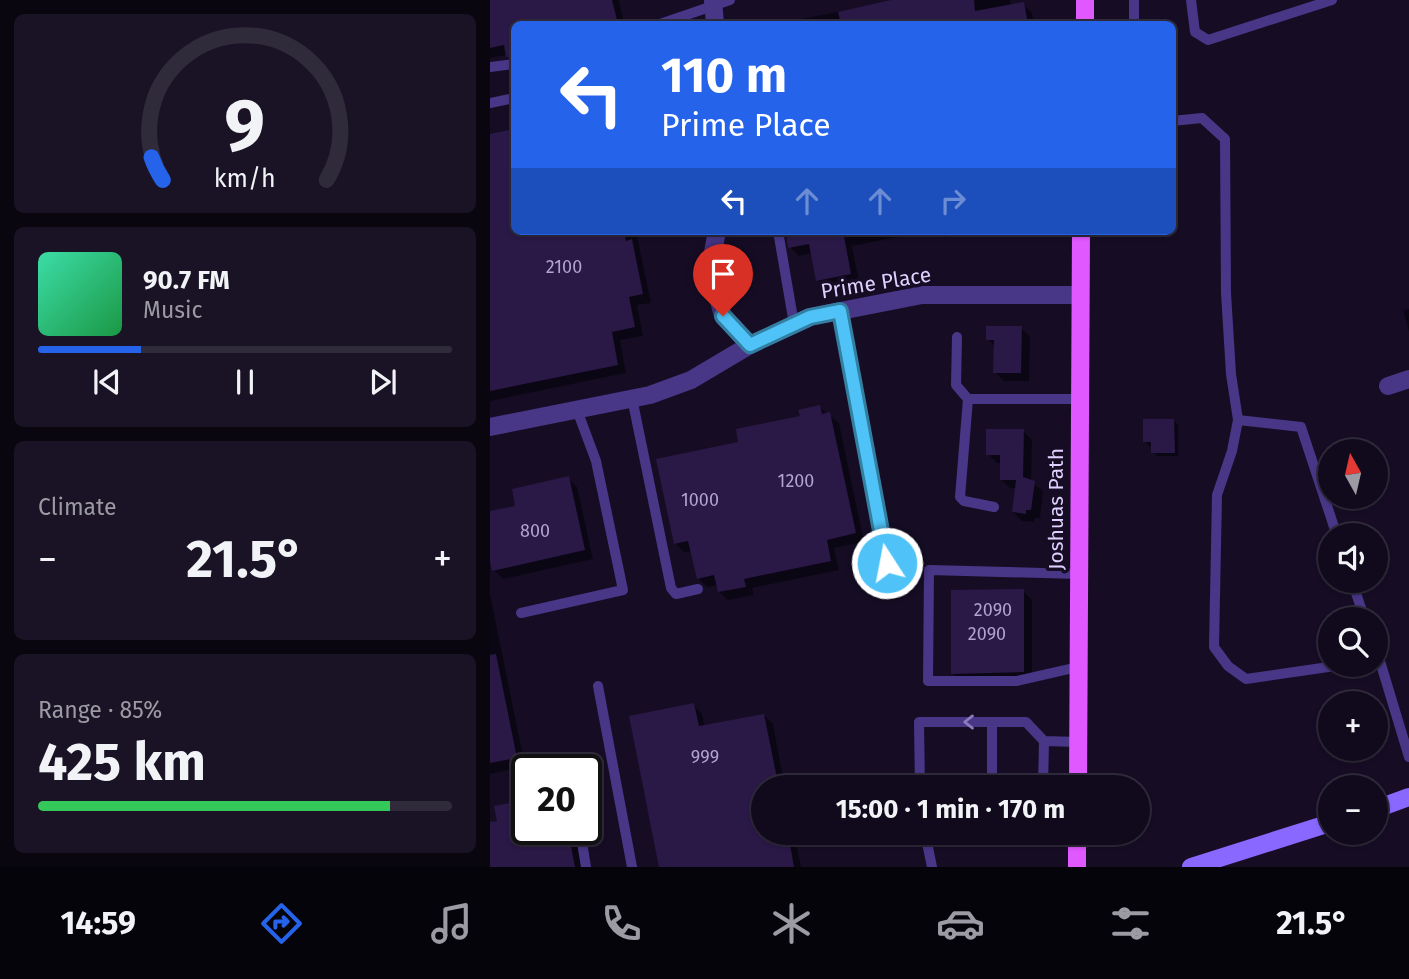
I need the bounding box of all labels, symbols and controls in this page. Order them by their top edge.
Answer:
text: 110 m [661,46,787,105]
icon: left [546,49,637,140]
text: 9 [225,82,265,169]
text: Prime Place [661,106,831,144]
text: km/h [214,163,276,193]
icon: left [715,182,753,220]
icon: ahead [788,182,826,220]
icon: ahead [861,182,899,220]
icon: right [934,182,972,220]
pin [693,244,753,316]
icon: arrive [704,255,742,293]
house number: 2100 [546,256,582,278]
street label: Prime Place [819,261,933,305]
text: 90.7 FM [143,265,230,296]
text: Music [143,296,203,324]
icon: previous [88,363,126,401]
icon: pause [226,363,264,401]
icon: next [364,363,402,401]
north arrow [1318,439,1388,509]
map controls [1318,439,1388,845]
street label: Joshuas Path [1043,448,1069,570]
house number: 1200 [778,470,814,492]
house number: 1000 [681,489,719,511]
text: Climate [38,493,117,521]
house number: 800 [520,520,550,542]
button: sound [1318,523,1388,593]
position arrow [850,526,924,600]
text: 21.5° [186,528,304,591]
text: − [38,536,57,582]
text: + [433,536,452,582]
house number: 2090 [974,599,1012,621]
button: search [1318,607,1388,677]
house number: 2090 [968,623,1006,645]
button: + [1318,691,1388,761]
text: Range · 85% [38,696,162,724]
one-way arrow [963,714,974,730]
text: 425 km [38,731,206,794]
house number: 999 [691,746,719,768]
speed limit sign: 20 [511,754,602,845]
button: − [1318,775,1388,845]
text: 15:00 · 1 min · 170 m [836,794,1065,825]
icon: directions [257,899,306,948]
icon: music [427,899,476,948]
icon: phone [597,899,646,948]
icon: climate [767,899,816,948]
icon: car [936,899,985,948]
icon: filters [1106,899,1155,948]
text: 14:59 [60,904,136,942]
text: 21.5° [1276,904,1348,942]

